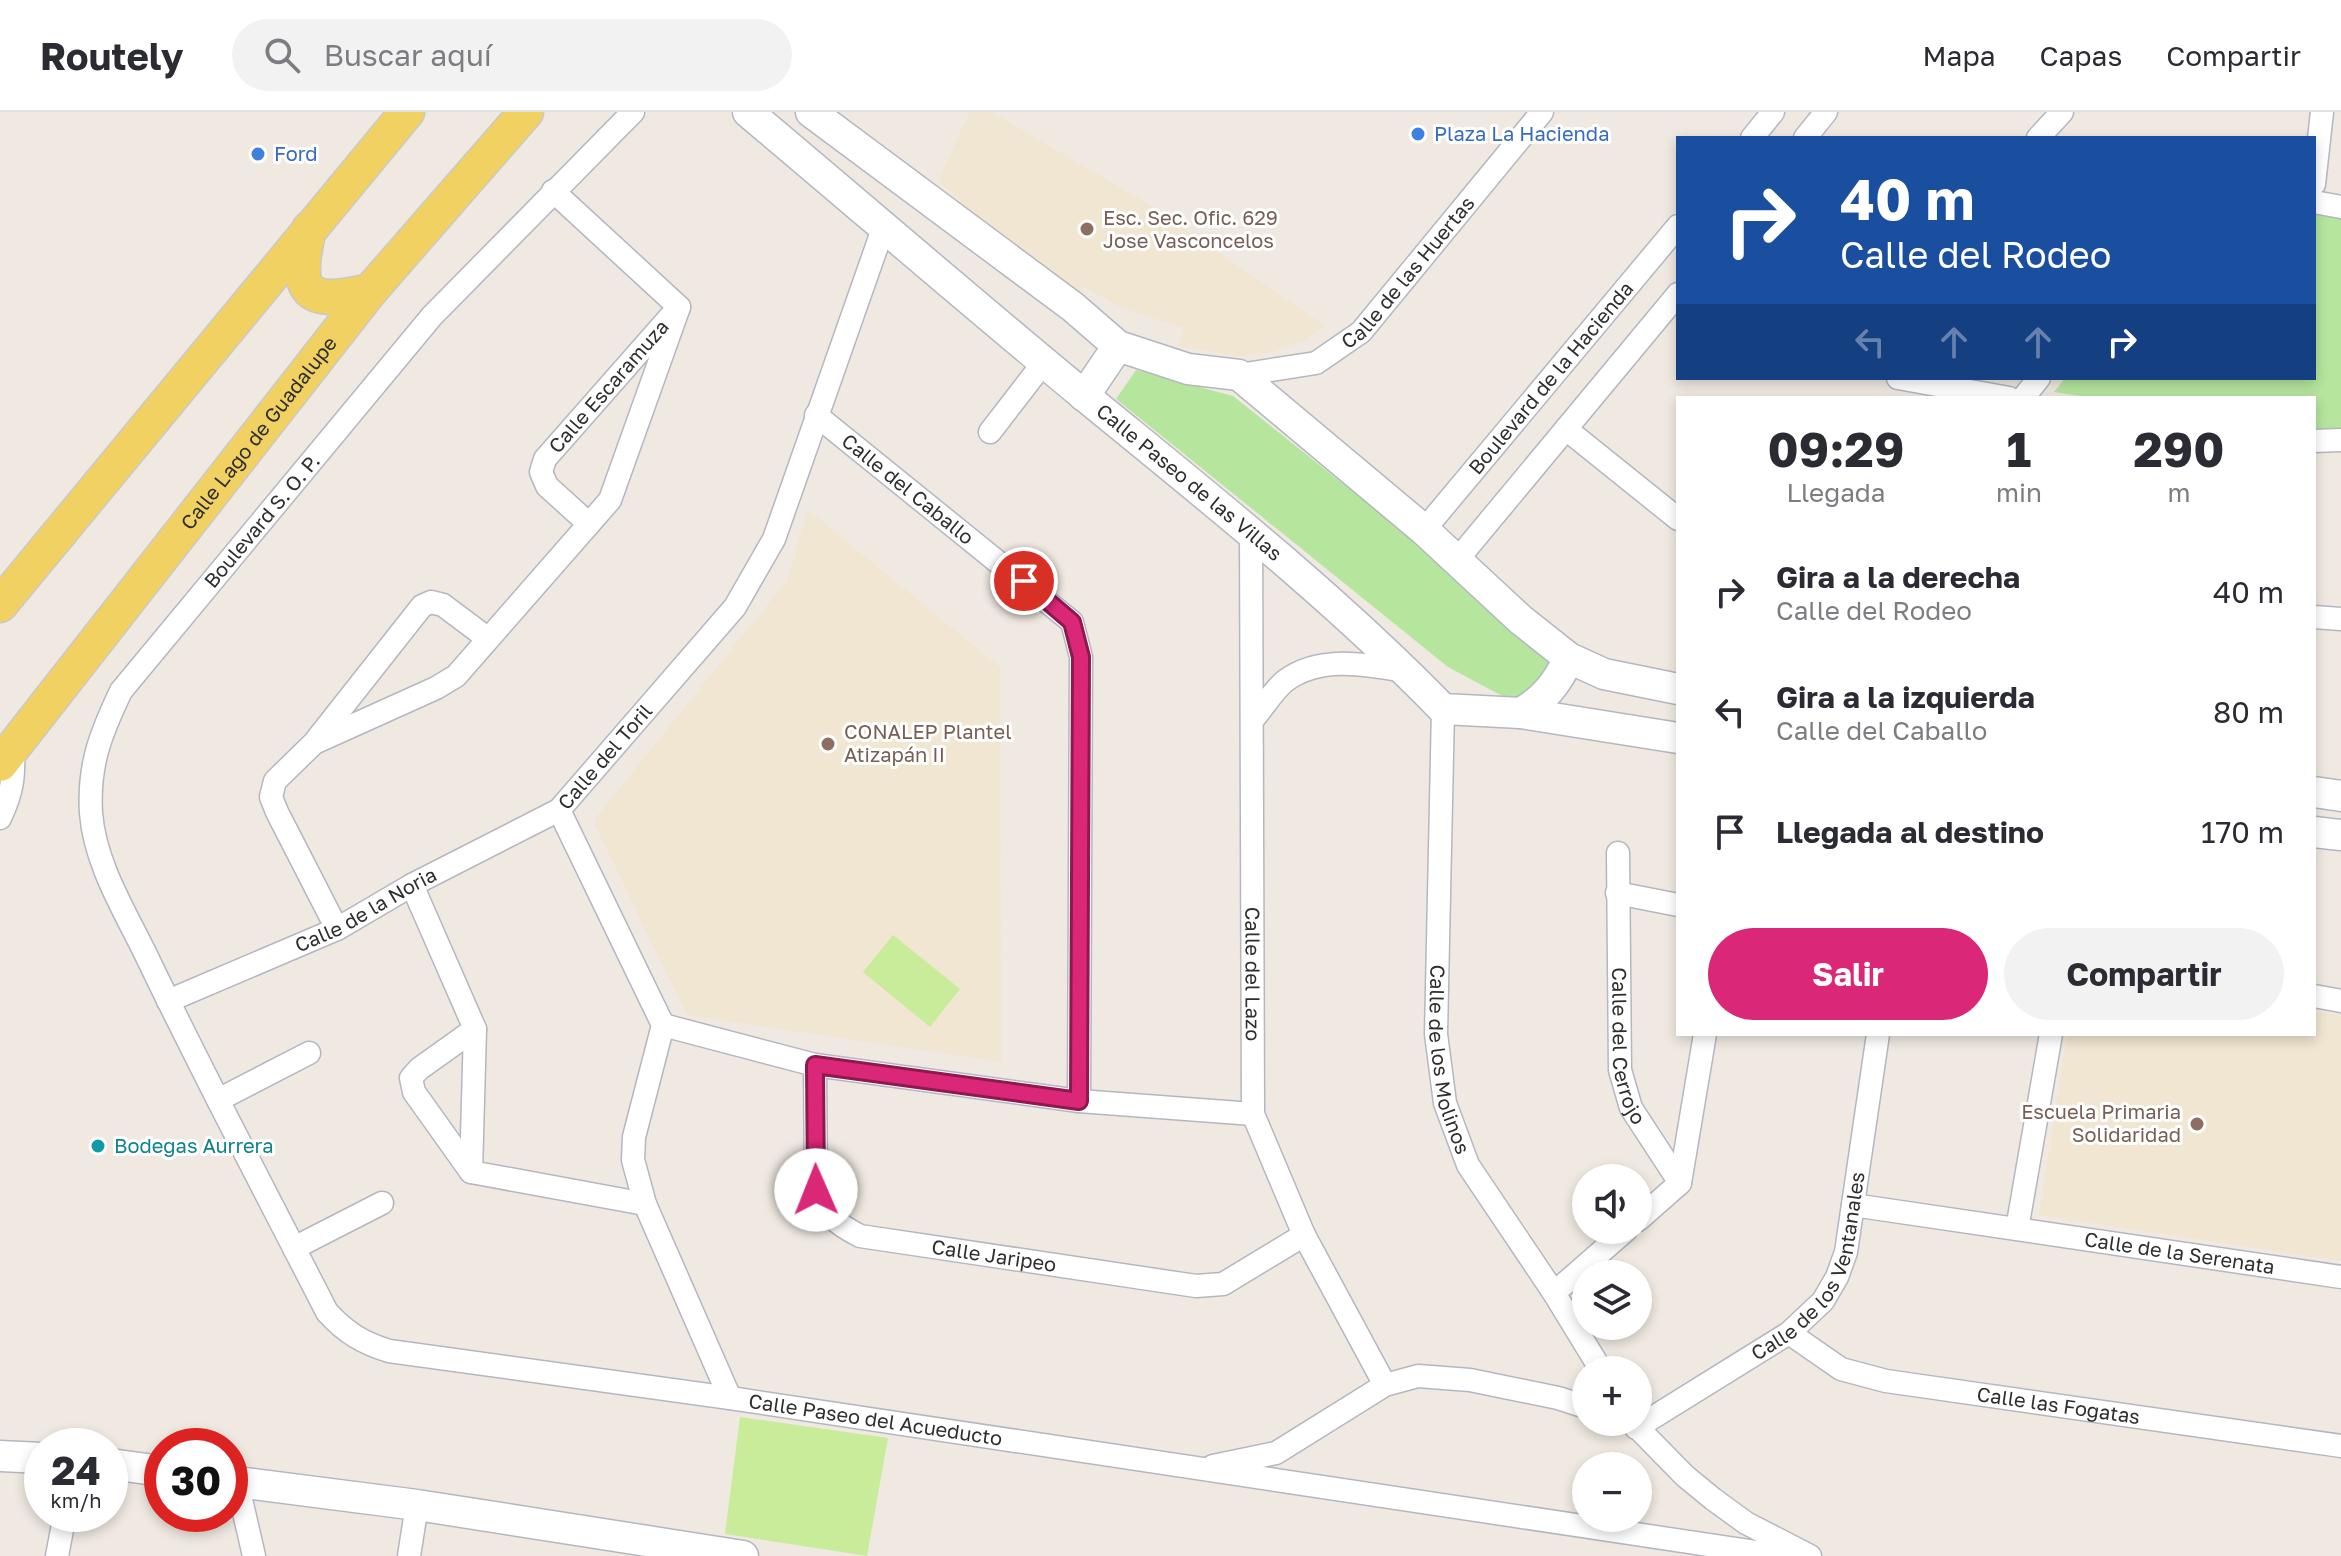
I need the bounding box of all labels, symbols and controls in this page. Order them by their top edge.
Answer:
search box [232,19,792,91]
text: Routely [40,33,184,78]
icon: search [260,33,304,77]
text: Buscar aquí [324,37,492,73]
text: Mapa [1923,39,1995,72]
text: Capas [2039,39,2122,72]
text: Compartir [2166,39,2301,72]
place label: Plaza La Hacienda [1434,121,1609,145]
marker: Plaza La Hacienda [1409,125,1427,143]
place label: Ford [274,141,318,165]
marker: Ford [249,145,267,163]
text: 40 m [1840,165,1974,232]
icon: right [1708,168,1812,272]
street label: Calle de las Huertas [1336,191,1479,353]
place label: Esc. Sec. Ofic. 629 Jose Vasconcelos [1103,205,1278,252]
marker: Esc. Sec. Ofic. 629 Jose Vasconcelos [1078,220,1096,238]
text: Calle del Rodeo [1840,233,2111,276]
street label: Boulevard de la Hacienda [1463,276,1638,479]
street label: Calle Escaramuza [543,314,673,457]
icon: left [1848,320,1892,364]
icon: ahead [1932,320,1976,364]
icon: ahead [2016,320,2060,364]
icon: right [2100,320,2144,364]
street label: Calle Lago de Guadalupe [175,331,341,534]
street label: Calle Paseo de las Villas [1092,398,1287,565]
text: 09:29 [1768,420,1904,478]
text: 1 [2007,420,2031,478]
text: 290 [2133,420,2224,478]
street label: Calle del Caballo [838,428,979,549]
street label: Boulevard S. O. P. [198,449,324,592]
text: Llegada [1786,477,1886,508]
text: min [1996,477,2042,508]
text: m [2167,477,2190,508]
pin [990,547,1058,615]
icon: arrive [1002,559,1046,603]
text: Gira a la derecha [1776,559,2020,595]
icon: right [1708,570,1752,614]
text: 40 m [2213,574,2284,610]
text: Calle del Rodeo [1776,595,1972,626]
text: Gira a la izquierda [1776,679,2035,715]
icon: left [1708,690,1752,734]
text: 80 m [2213,694,2284,730]
street label: Calle del Toril [552,699,657,814]
text: Calle del Caballo [1776,715,1987,746]
place label: CONALEP Plantel Atizapán II [844,719,1012,766]
marker: CONALEP Plantel Atizapán II [819,735,837,753]
icon: arrive [1708,810,1752,854]
text: Llegada al destino [1776,814,2044,850]
text: 170 m [2201,814,2284,850]
street label: Calle de la Noria [291,862,440,957]
street label: Calle del Lazo [1241,907,1266,1041]
button: Salir [1708,928,1988,1020]
button: Compartir [2004,928,2284,1020]
street label: Calle de los Molinos [1425,964,1476,1157]
street label: Calle del Cerrojo [1608,967,1651,1128]
place label: Escuela Primaria Solidaridad [2021,1099,2181,1146]
marker: Escuela Primaria Solidaridad [2188,1115,2206,1133]
place label: Bodegas Aurrera [114,1133,274,1157]
marker: Bodegas Aurrera [89,1137,107,1155]
position arrow [774,1148,858,1232]
map controls [1572,1164,1652,1532]
button: sound [1572,1164,1652,1244]
street label: Calle de los Ventanales [1746,1170,1869,1365]
street label: Calle de la Serenata [2083,1226,2276,1278]
street label: Calle Jaripeo [930,1234,1058,1276]
button: layers [1572,1260,1652,1340]
button: + [1572,1356,1652,1436]
street label: Calle las Fogatas [1975,1381,2142,1428]
street label: Calle Paseo del Acueducto [747,1388,1004,1450]
speed limit sign: 30 [144,1428,248,1532]
text: 24 [51,1446,101,1494]
button: − [1572,1452,1652,1532]
text: km/h [51,1488,101,1512]

